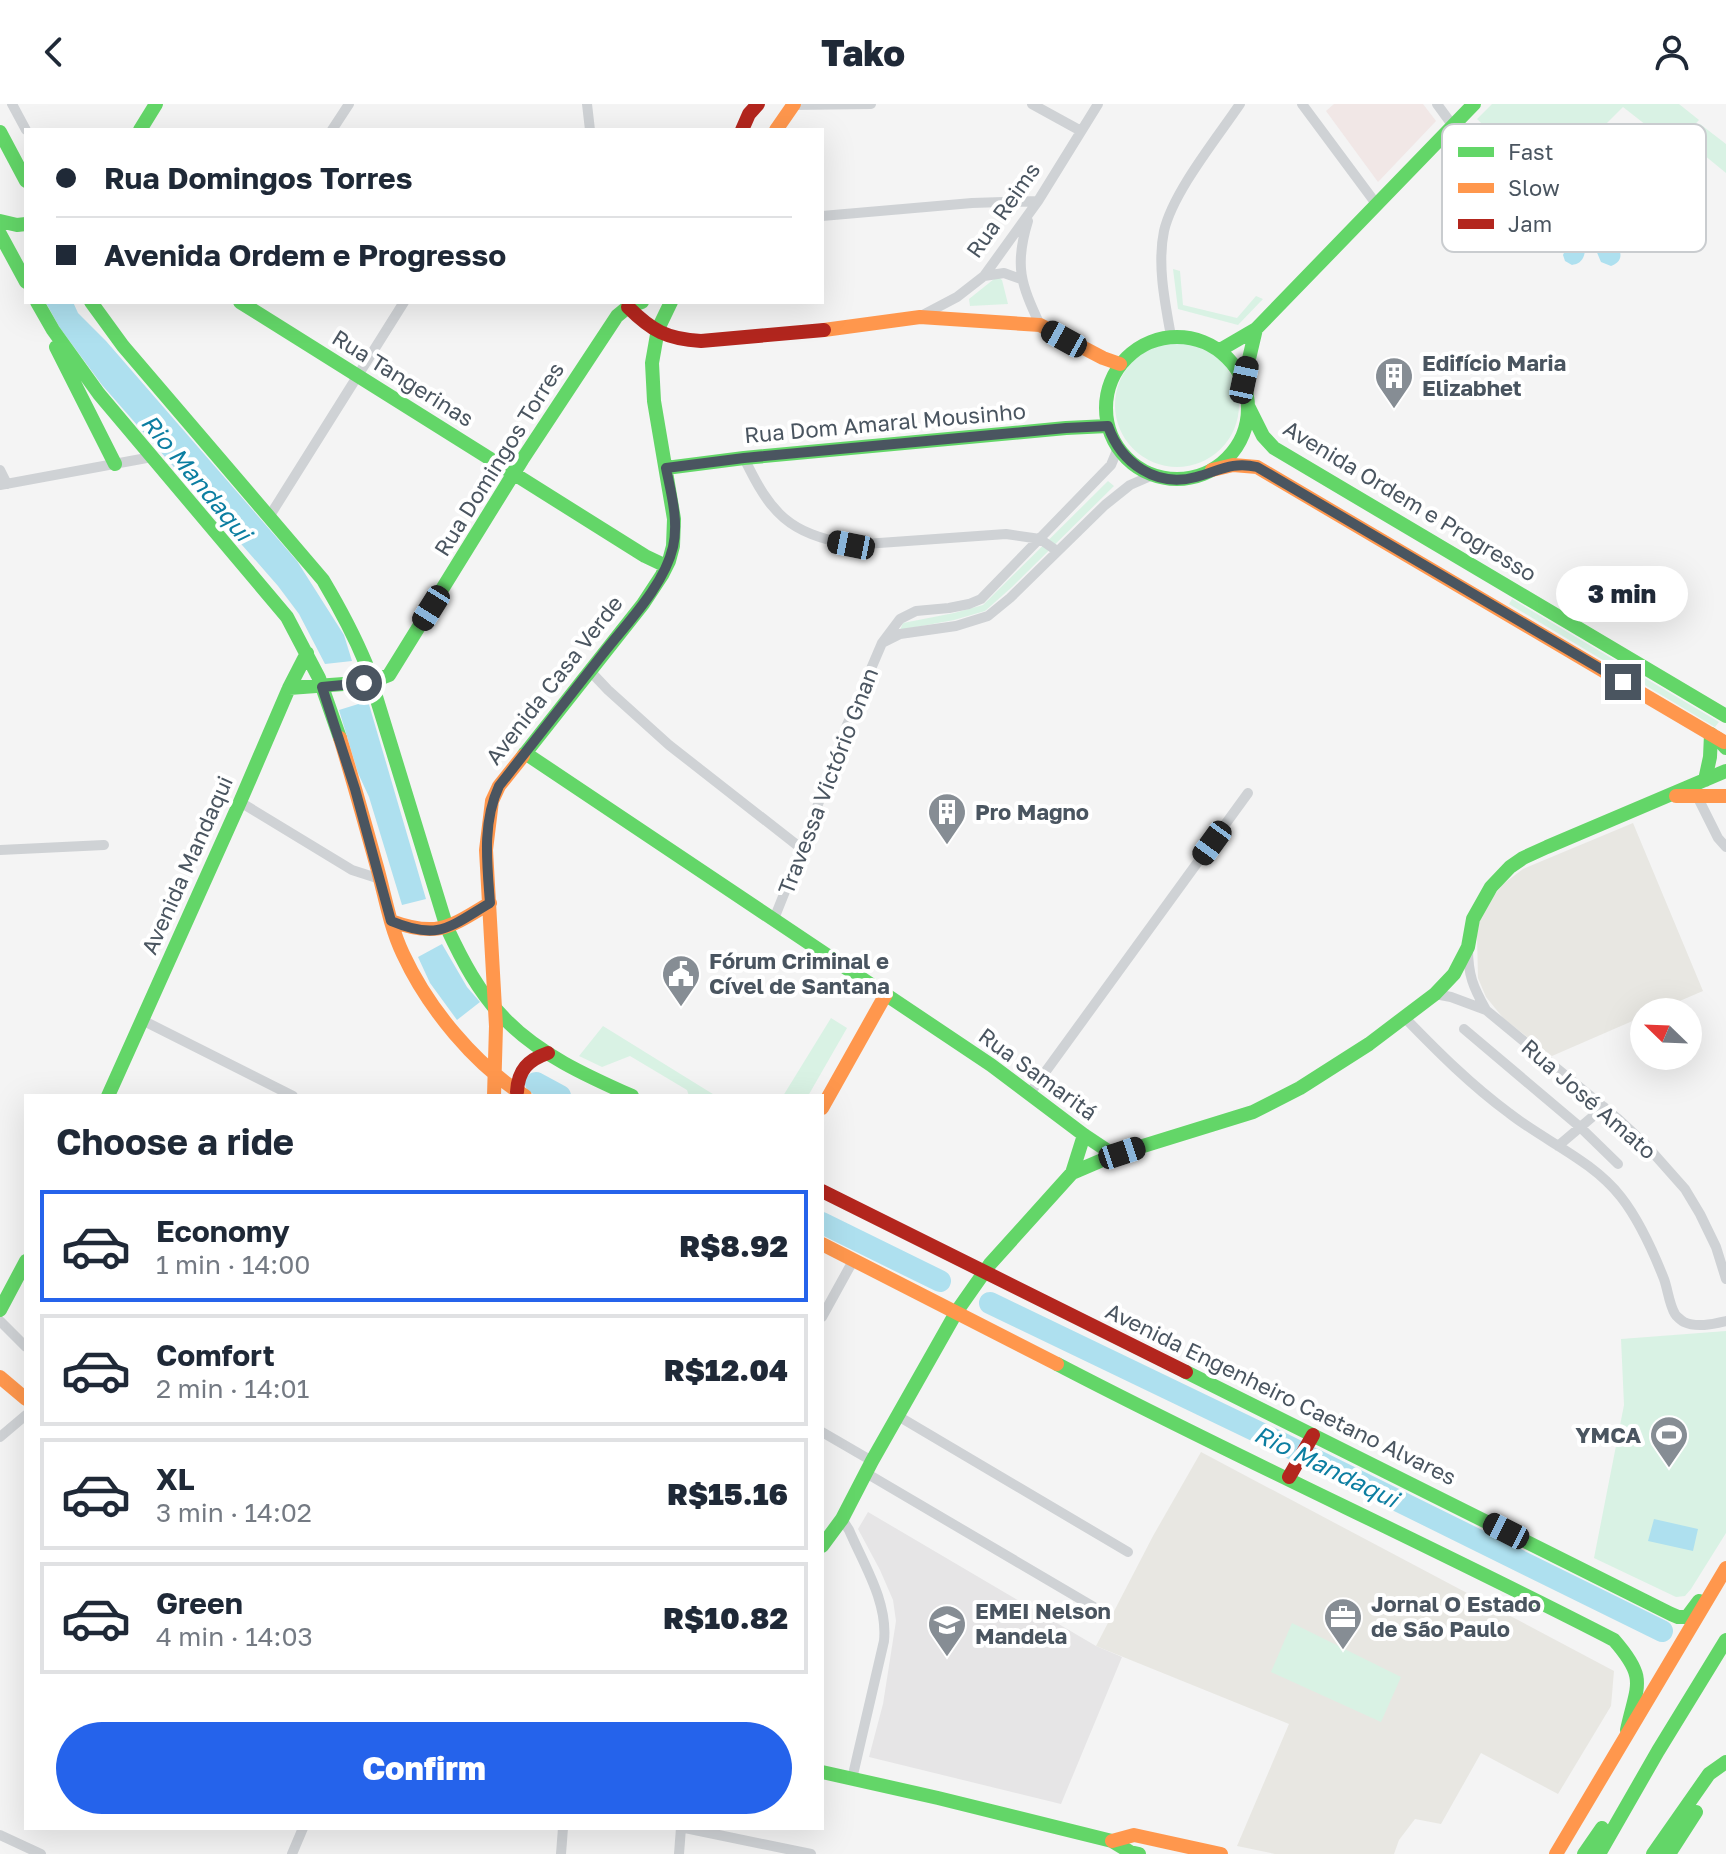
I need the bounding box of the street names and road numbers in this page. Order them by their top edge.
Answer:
street label: Rua Reims [960,157,1045,263]
street label: Rua Tangerinas [328,323,479,432]
street label: Rua Domingos Torres [428,357,569,561]
street label: Rua Dom Amaral Mousinho [743,397,1027,448]
street label: Avenida Ordem e Progresso [1279,414,1542,587]
street label: Avenida Casa Verde [479,590,628,769]
street label: Travessa Victório Gnan [772,664,883,898]
street label: Avenida Mandaqui [135,771,238,958]
street label: Rua Samaritá [974,1022,1103,1126]
street label: Rua José Amato [1517,1033,1662,1164]
street label: Avenida Engenheiro Caetano Alvares [1102,1297,1461,1490]

